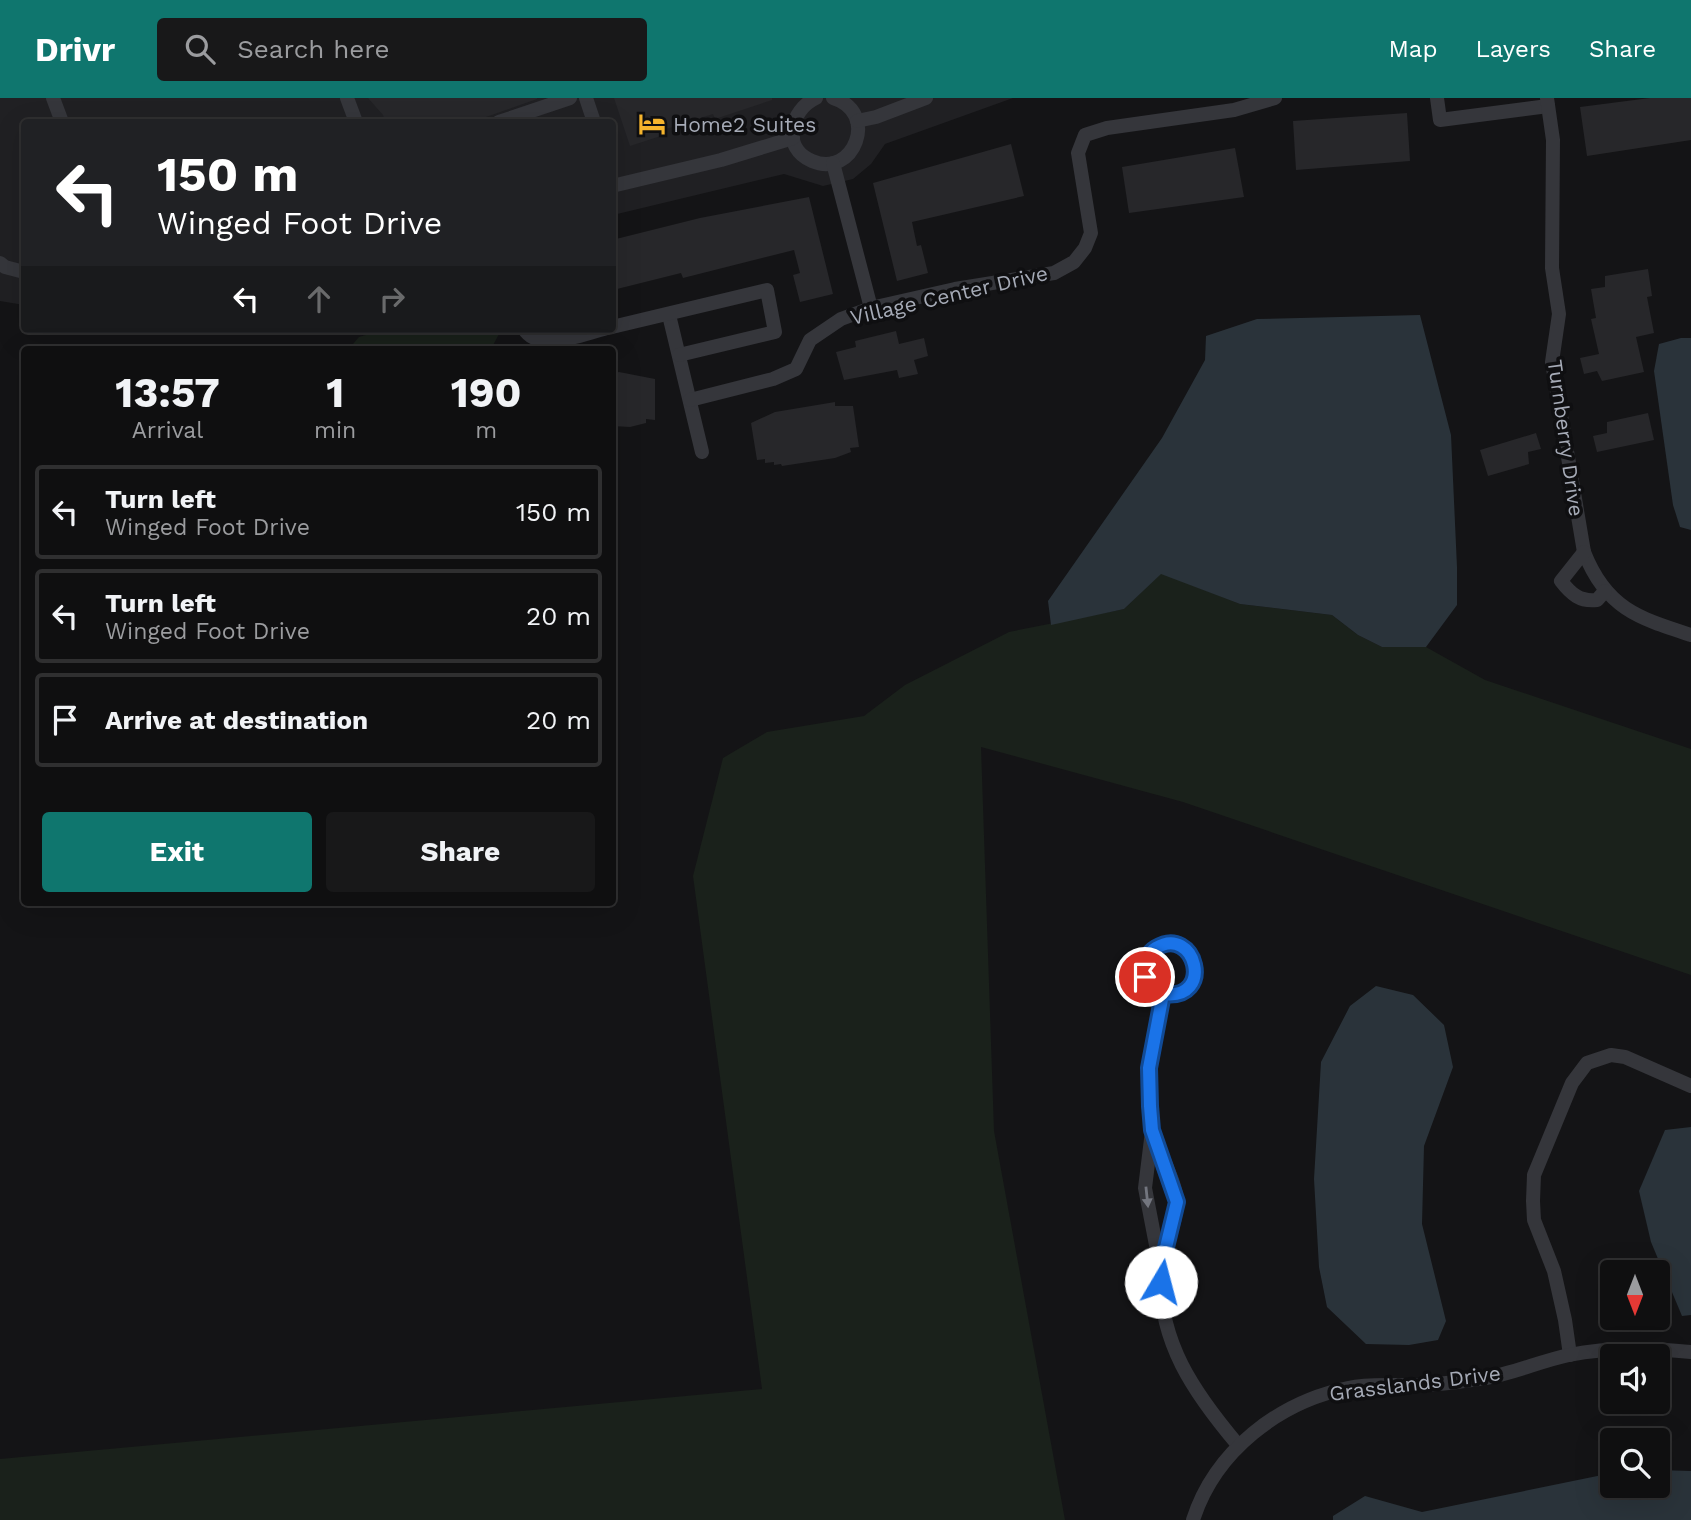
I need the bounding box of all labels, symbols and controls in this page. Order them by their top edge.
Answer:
search box [157,18,647,81]
text: Drivr [35,30,115,69]
icon: search [181,30,219,68]
text: Search here [237,34,390,64]
text: Map [1389,35,1437,63]
text: Layers [1475,35,1551,63]
text: Share [1589,35,1656,63]
hotel icon: Home2 Suites [637,109,667,139]
place label: Home2 Suites [673,112,816,137]
text: 150 m [157,145,298,203]
icon: left [42,147,133,238]
text: Winged Foot Drive [157,204,442,242]
street label: Village Center Drive [848,260,1050,330]
icon: left [227,280,265,318]
icon: ahead [300,280,338,318]
icon: right [373,280,411,318]
street label: Turnberry Drive [1543,358,1589,518]
text: 13:57 [115,368,220,417]
text: 1 [326,368,344,417]
text: 190 [451,368,522,417]
text: Arrival [132,417,203,444]
text: min [314,417,356,444]
text: m [475,417,497,444]
text: Turn left [105,484,216,514]
icon: left [46,493,84,531]
text: 150 m [516,497,591,527]
text: Winged Foot Drive [105,514,310,541]
text: Turn left [105,588,216,618]
icon: left [46,597,84,635]
text: 20 m [526,601,591,631]
text: Winged Foot Drive [105,618,310,645]
icon: arrive [46,701,84,739]
text: Arrive at destination [105,705,368,735]
text: 20 m [526,705,591,735]
button: Exit [42,812,312,892]
button: Share [326,812,595,892]
pin [1115,947,1175,1007]
icon: arrive [1126,958,1164,996]
one-way arrow [1141,1186,1152,1208]
position arrow [1124,1245,1198,1319]
north arrow [1600,1260,1670,1330]
map controls [1600,1260,1670,1498]
button: sound [1600,1344,1670,1414]
street label: Grasslands Drive [1328,1360,1502,1406]
button: search [1600,1428,1670,1498]

